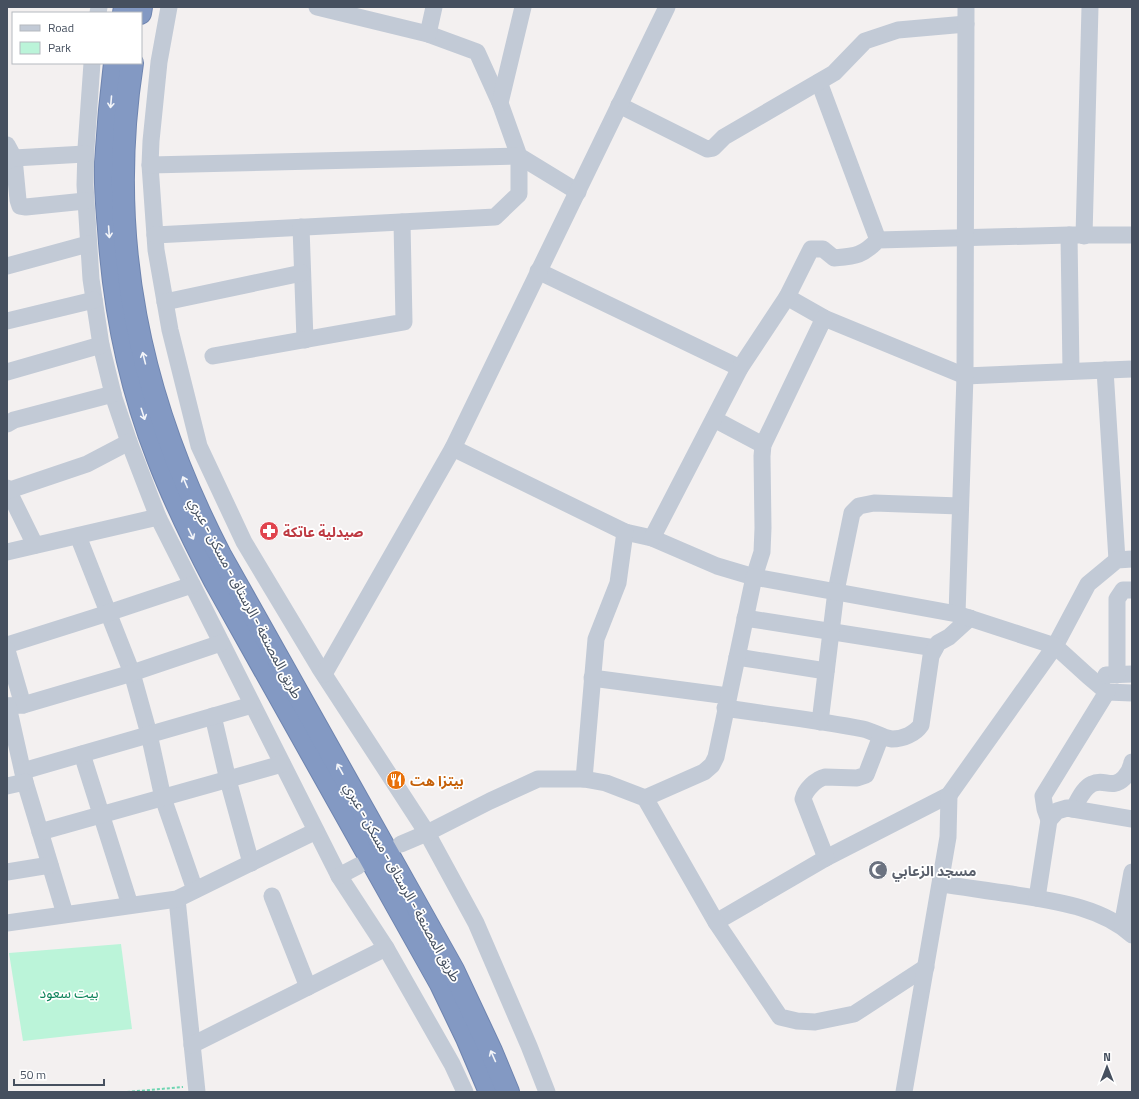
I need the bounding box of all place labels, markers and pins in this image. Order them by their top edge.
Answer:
pharmacy icon: صيدلية عاتكة [258,520,280,542]
place label: صيدلية عاتكة [283,521,364,542]
restaurant icon: بيتزا هت [385,769,407,791]
place label: بيتزا هت [410,770,464,791]
mosque icon: مسجد الزعابي [867,859,889,881]
place label: مسجد الزعابي [892,860,976,882]

